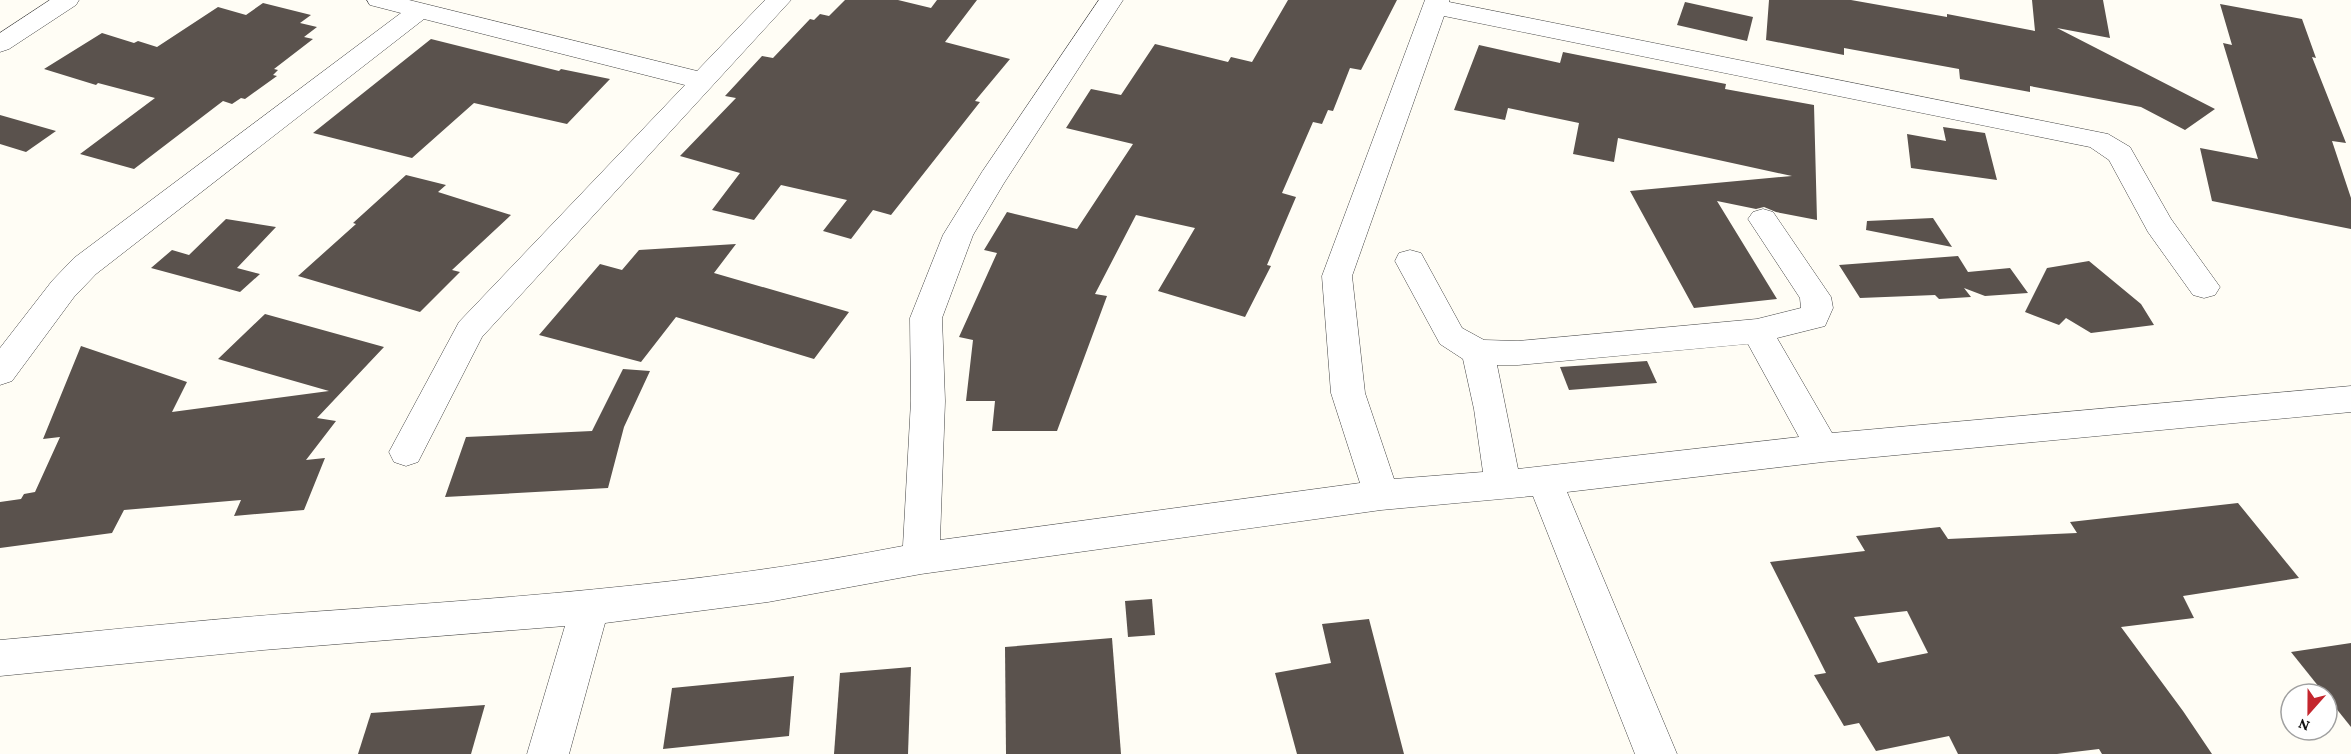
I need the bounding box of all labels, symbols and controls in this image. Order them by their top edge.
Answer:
north arrow [2279,682,2339,742]
text: N [2296,716,2312,735]

